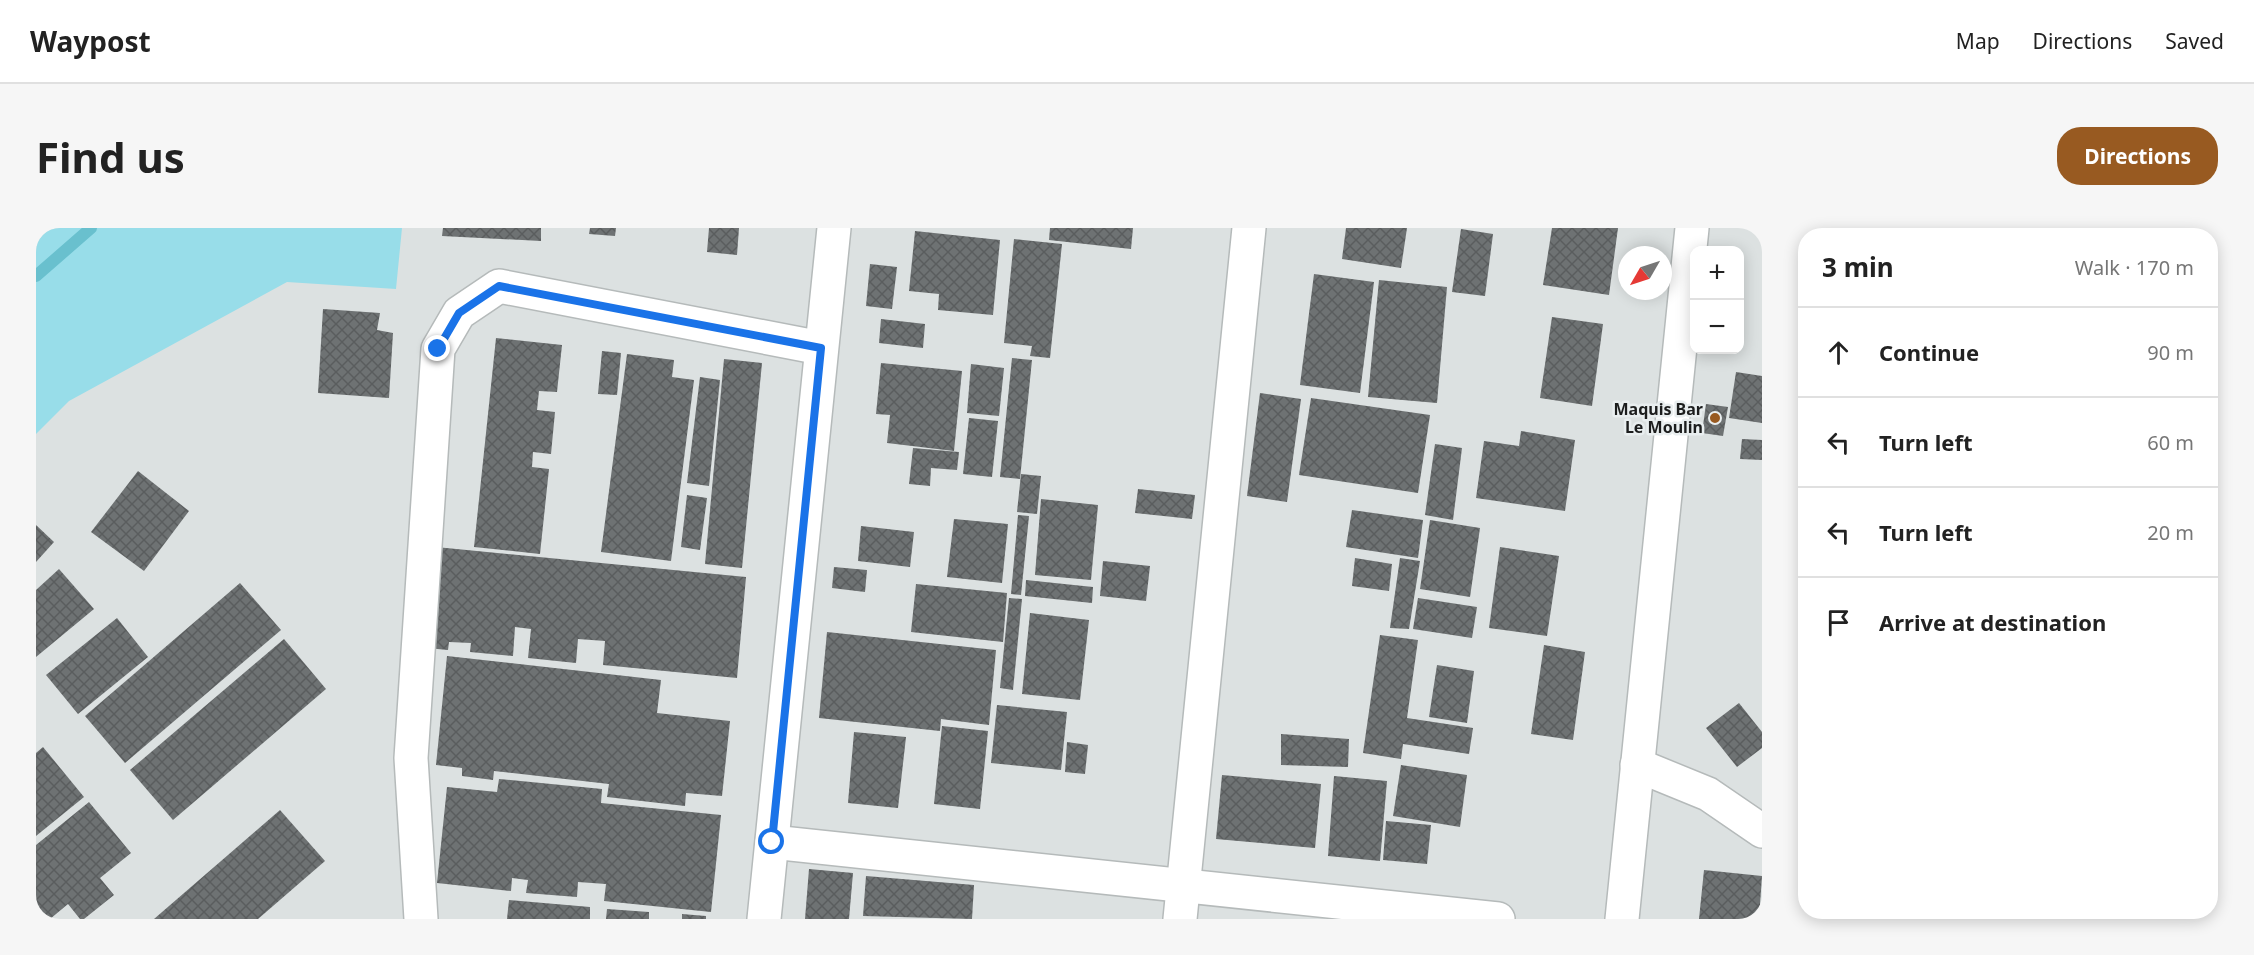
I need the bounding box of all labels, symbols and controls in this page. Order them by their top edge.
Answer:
text: Waypost [30,22,151,60]
text: Map [1956,27,2000,55]
text: Directions [2033,27,2132,55]
text: Saved [2165,27,2224,55]
button: Directions [2057,127,2218,185]
text: Find us [36,128,185,185]
north arrow [1618,246,1672,300]
map controls [1690,246,1744,354]
button: + [1690,246,1744,300]
text: 3 min [1822,249,1894,285]
text: Walk · 170 m [2075,254,2194,281]
button: − [1690,300,1744,354]
route end [424,335,450,361]
icon: ahead [1822,336,1855,369]
text: Continue [1879,337,1979,367]
text: 90 m [2147,339,2194,366]
place label: Maquis Bar Le Moulin [1613,398,1703,438]
marker: Maquis Bar Le Moulin [1708,411,1722,425]
icon: left [1822,426,1855,459]
text: Turn left [1879,427,1973,457]
text: 60 m [2147,429,2194,456]
icon: left [1822,516,1855,549]
text: Turn left [1879,517,1973,547]
text: 20 m [2147,519,2194,546]
icon: arrive [1822,606,1855,639]
text: Arrive at destination [1879,607,2106,637]
route start [758,828,784,854]

